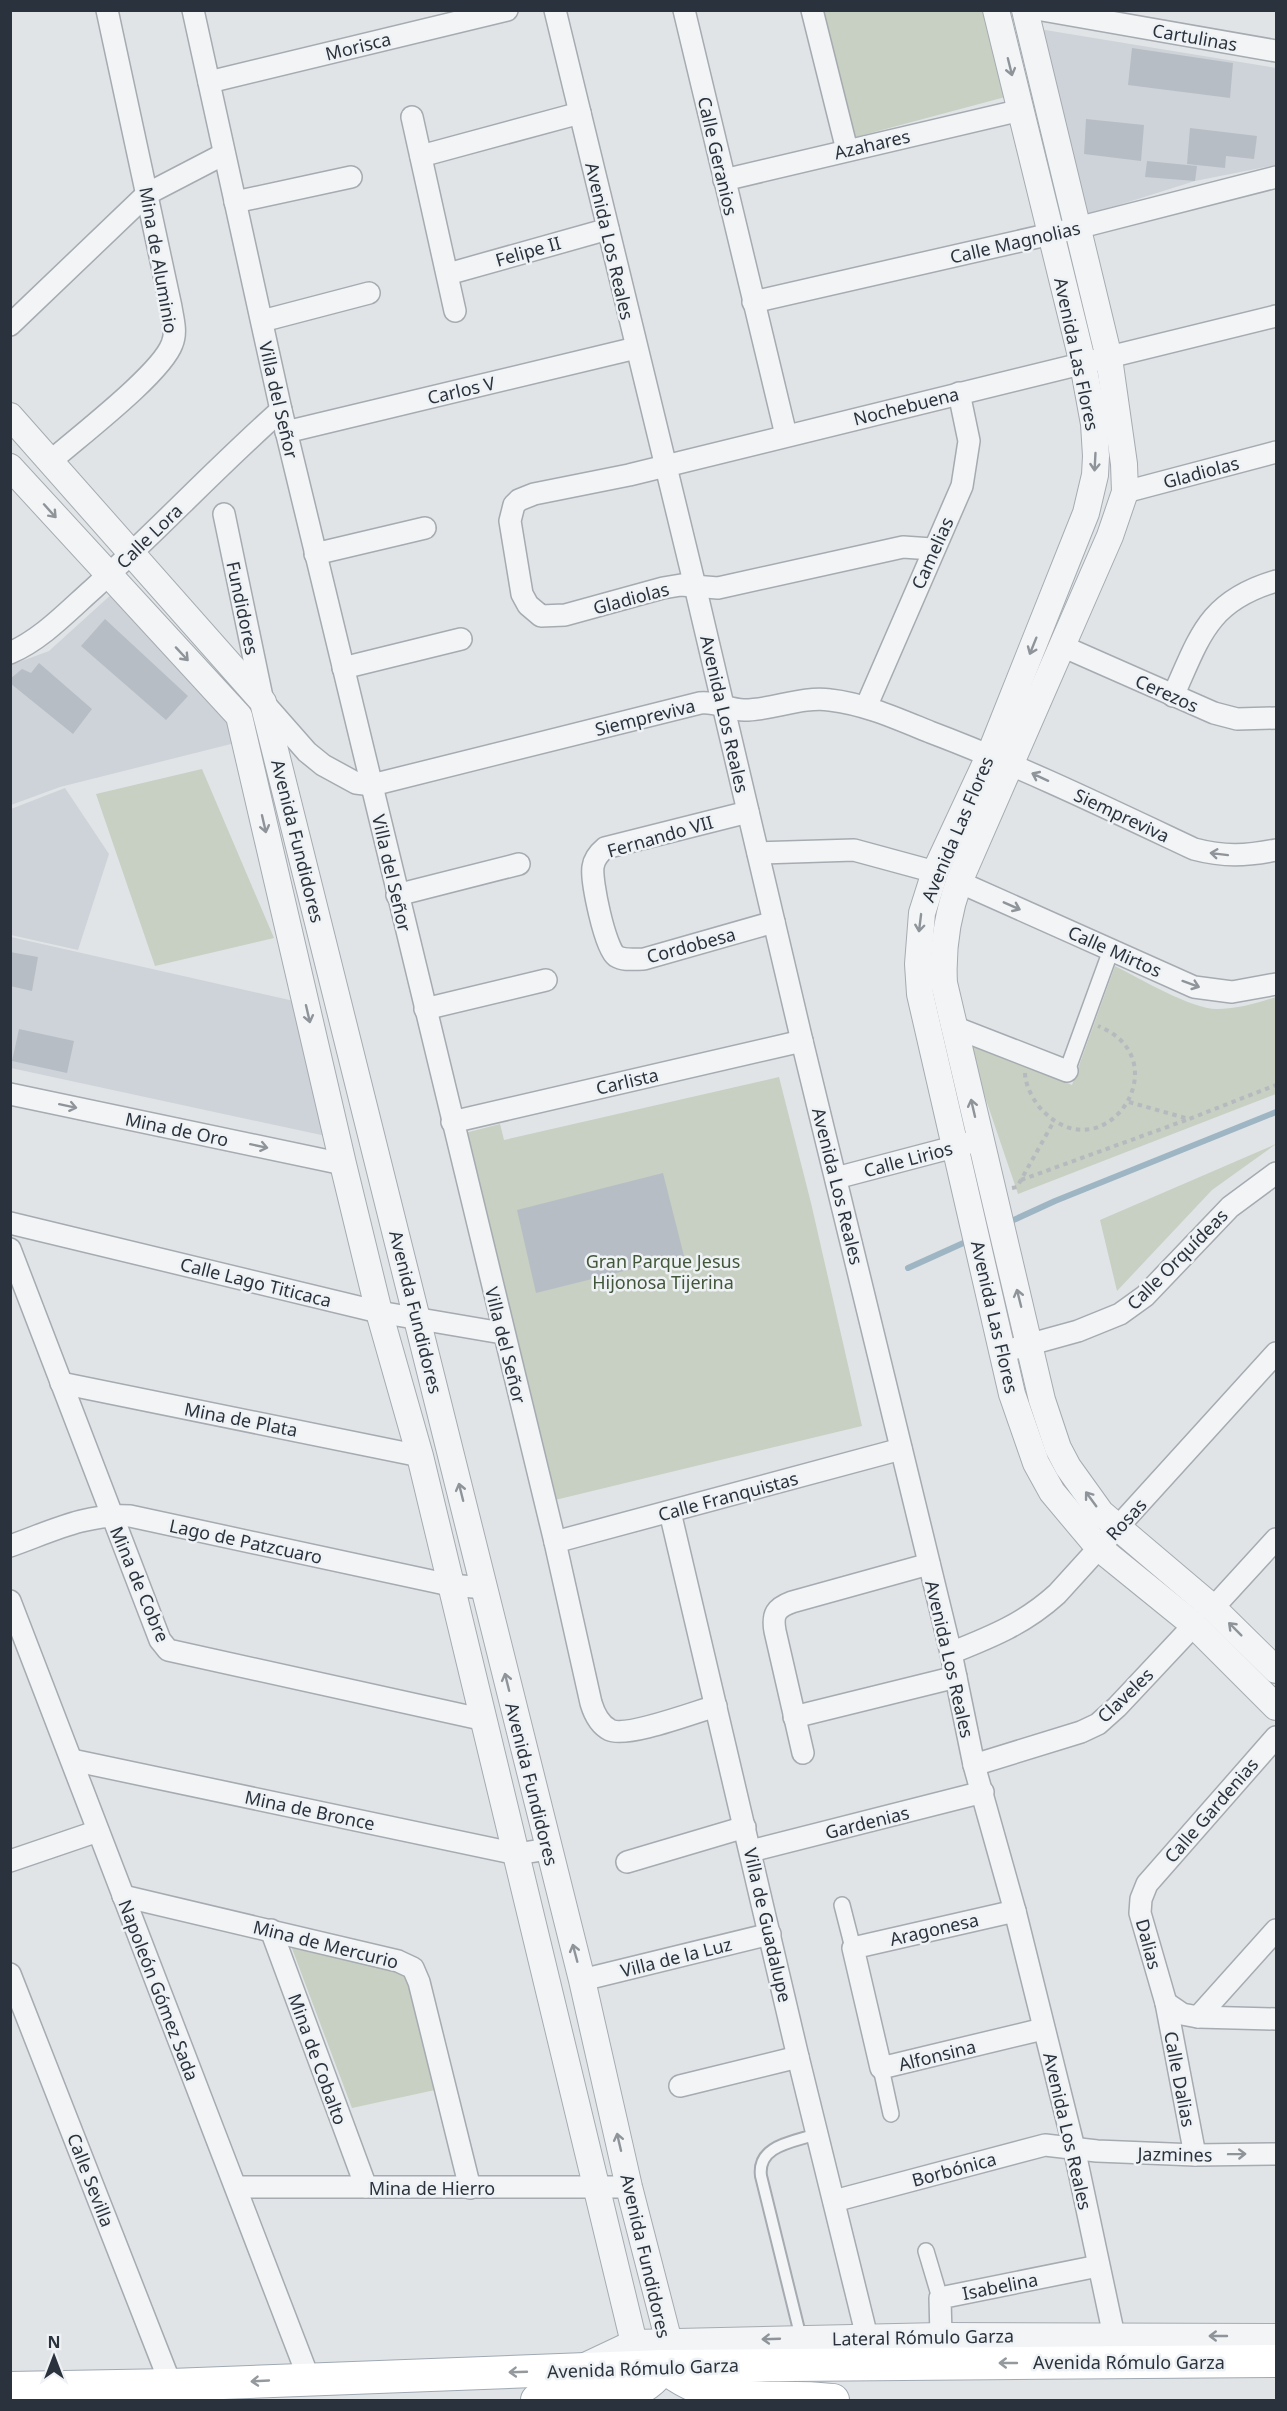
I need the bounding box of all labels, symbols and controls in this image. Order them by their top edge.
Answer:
street label: Cartulinas [1151,18,1239,56]
street label: Morisca [323,26,393,66]
one-way arrow [1005,57,1017,76]
street label: Calle Geranios [693,94,743,218]
street label: Azahares [832,124,912,164]
street label: Avenida Los Reales [580,160,640,322]
street label: Mina de Aluminio [134,185,184,335]
street label: Calle Magnolias [947,215,1083,269]
street label: Felipe II [493,230,563,272]
street label: Avenida Las Flores [1049,275,1105,433]
street label: Villa del Señor [254,339,304,461]
street label: Carlos V [425,371,497,409]
street label: Nochebuena [851,381,961,431]
street label: Gladiolas [1160,450,1242,494]
one-way arrow [1090,452,1101,472]
street label: Calle Lora [111,499,187,573]
one-way arrow [43,503,57,518]
street label: Camelias [905,513,959,593]
street label: Fundidores [221,559,265,657]
street label: Gladiolas [590,576,672,620]
street label: Avenida Los Reales [695,633,755,795]
one-way arrow [1027,636,1038,655]
one-way arrow [174,647,189,662]
street label: Cerezos [1132,669,1202,717]
street label: Siempreviva [592,693,698,741]
street label: Avenida Las Flores [915,753,999,905]
street label: Avenida Fundidores [266,757,330,925]
one-way arrow [1032,771,1050,783]
street label: Siempreviva [1070,782,1174,848]
street label: Fernando VII [604,809,716,863]
street label: Villa del Señor [367,812,417,934]
one-way arrow [259,814,271,833]
one-way arrow [1209,848,1229,859]
one-way arrow [1002,901,1021,912]
one-way arrow [915,913,926,933]
street label: Calle Mirtos [1064,920,1166,982]
street label: Cordobesa [644,922,738,968]
one-way arrow [1181,980,1199,991]
one-way arrow [303,1004,315,1023]
street label: Carlista [593,1062,661,1100]
one-way arrow [967,1099,979,1118]
one-way arrow [57,1101,77,1112]
street label: Avenida Los Reales [807,1105,869,1267]
street label: Mina de Oro [123,1106,231,1152]
street label: Calle Lirios [861,1136,955,1182]
one-way arrow [248,1141,268,1152]
street label: Calle Orquídeas [1121,1203,1233,1315]
street label: Avenida Fundidores [384,1228,448,1396]
street label: Avenida Las Flores [966,1238,1024,1396]
park label: Gran Parque Jesus Hijonosa Tijerina [586,1249,740,1294]
street label: Calle Lago Titicaca [178,1252,334,1312]
street label: Villa del Señor [480,1284,532,1406]
one-way arrow [1012,1288,1024,1307]
street label: Mina de Plata [182,1396,300,1442]
street label: Calle Franquistas [655,1466,801,1526]
one-way arrow [455,1483,467,1502]
one-way arrow [1085,1491,1097,1507]
street label: Rosas [1100,1493,1152,1545]
street label: Lago de Patzcuaro [167,1513,325,1569]
street label: Mina de Cobre [105,1523,175,1645]
street label: Avenida Los Reales [920,1578,980,1740]
one-way arrow [1227,1622,1242,1637]
street label: Claveles [1092,1662,1158,1728]
one-way arrow [501,1673,513,1692]
street label: Avenida Fundidores [500,1700,564,1868]
street label: Calle Gardenias [1159,1752,1263,1868]
street label: Mina de Bronce [243,1785,377,1835]
street label: Gardenias [822,1800,912,1844]
street label: Villa de Guadalupe [739,1845,797,2005]
street label: Napoleón Gómez Sada [113,1896,205,2084]
street label: Aragonesa [887,1907,981,1951]
street label: Mina de Mercurio [251,1914,401,1974]
street label: Dalias [1131,1916,1167,1972]
street label: Villa de la Luz [618,1932,734,1982]
one-way arrow [568,1943,580,1962]
street label: Mina de Cobalto [283,1990,353,2128]
street label: Calle Dalias [1159,2029,1201,2129]
street label: Alfonsina [896,2034,978,2076]
street label: Avenida Los Reales [1038,2050,1098,2212]
street label: Calle Sevilla [62,2130,120,2230]
one-way arrow [613,2133,625,2152]
street label: Jazmines [1135,2141,1213,2167]
street label: Borbónica [909,2146,999,2192]
one-way arrow [1227,2149,1247,2160]
street label: Avenida Fundidores [615,2172,677,2340]
street label: Mina de Hierro [369,2176,495,2200]
street label: Isabelina [960,2267,1040,2305]
street label: Lateral Rómulo Garza [832,2323,1014,2351]
north arrow [24,2327,84,2387]
one-way arrow [1209,2330,1229,2342]
text: N [47,2331,61,2353]
one-way arrow [762,2334,782,2345]
street label: Avenida Rómulo Garza [1033,2350,1225,2374]
street label: Avenida Rómulo Garza [547,2353,739,2383]
one-way arrow [999,2357,1019,2369]
one-way arrow [508,2366,528,2377]
one-way arrow [250,2376,270,2387]

